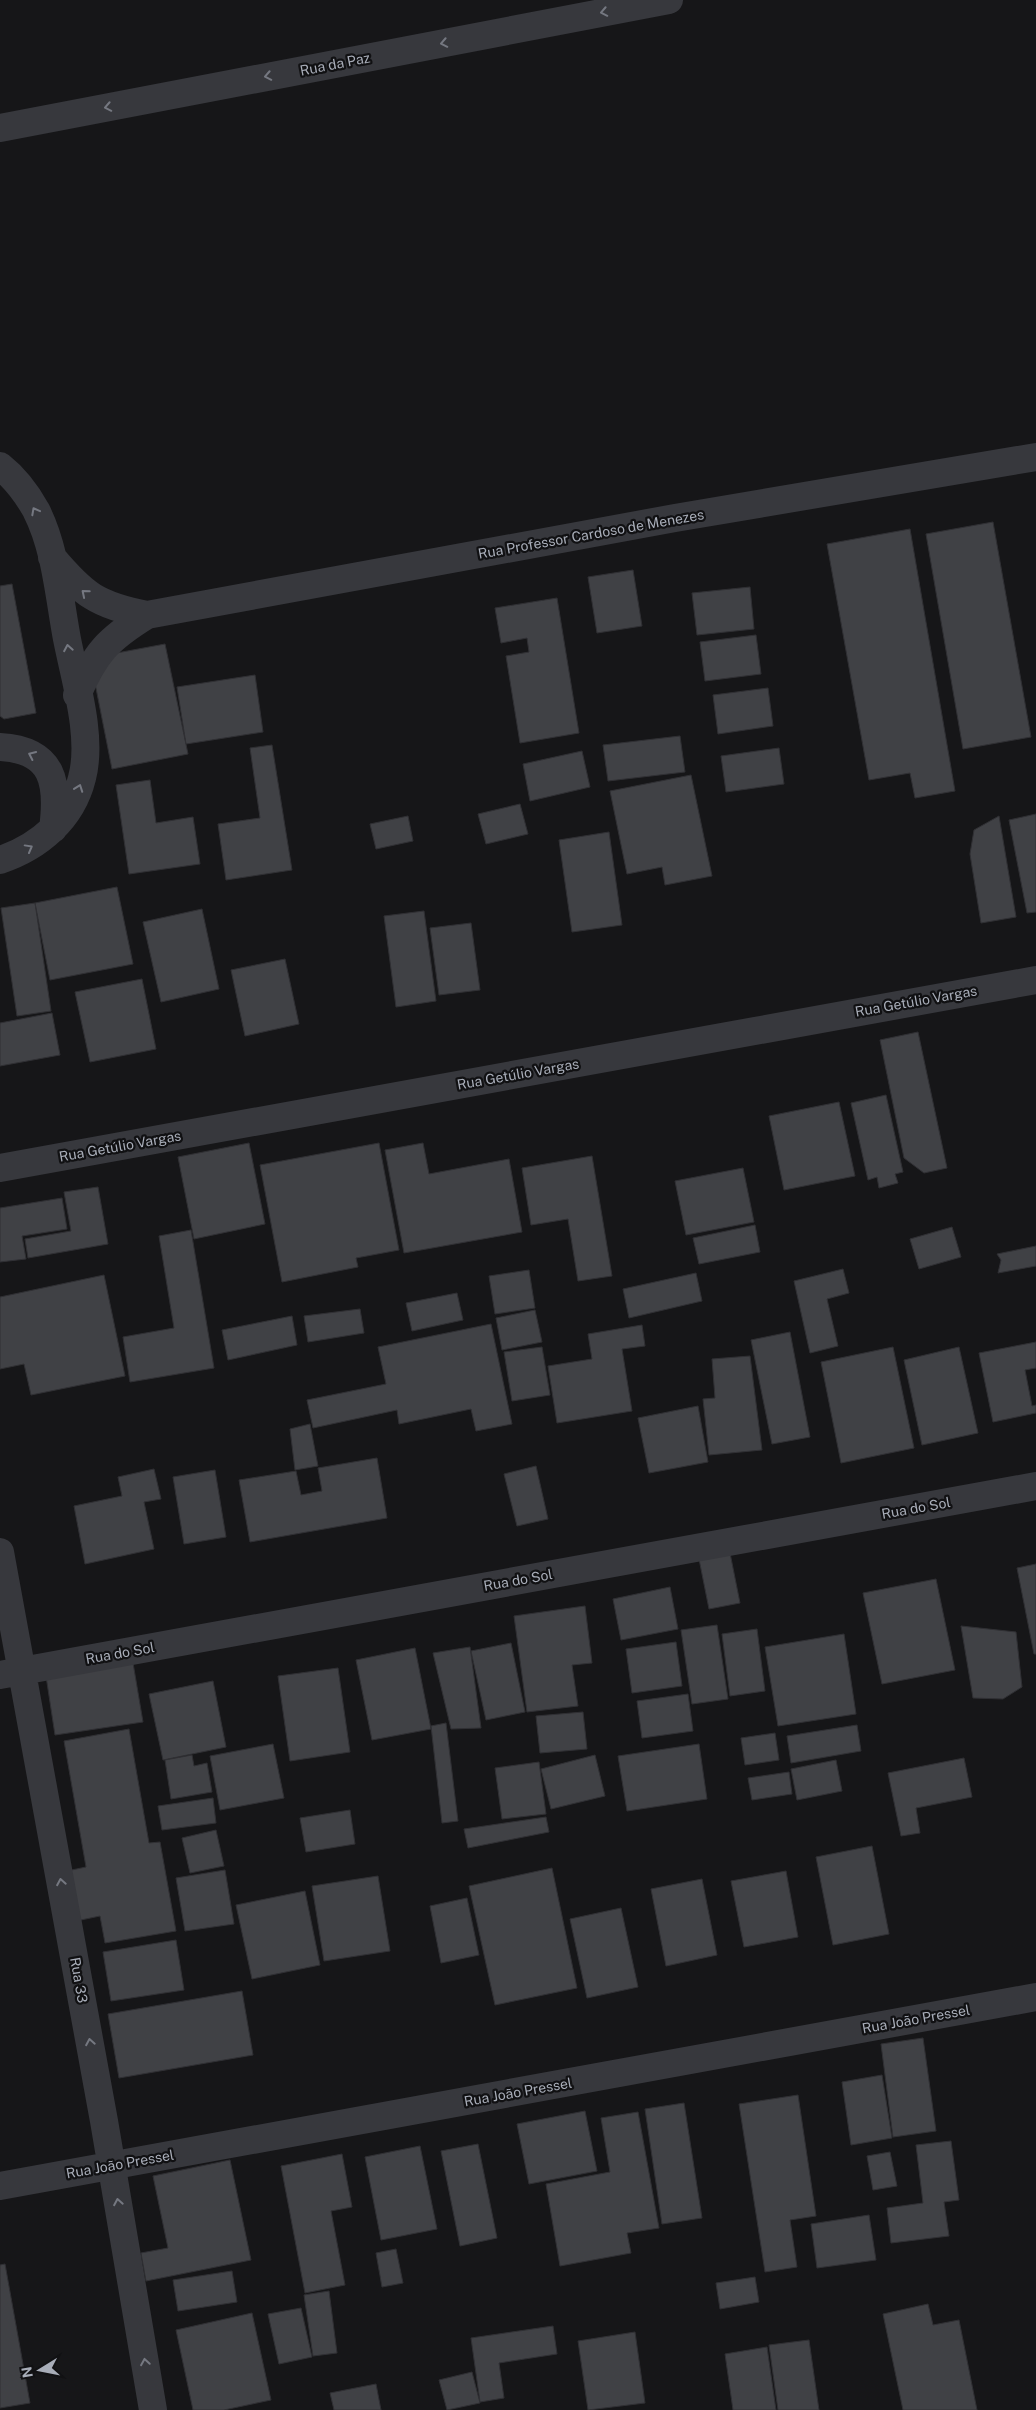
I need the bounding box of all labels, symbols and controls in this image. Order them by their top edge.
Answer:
one-way arrow [600,7,608,17]
one-way arrow [440,37,449,47]
street label: Rua da Paz [299,49,372,79]
one-way arrow [263,71,272,81]
one-way arrow [104,101,112,112]
street label: Rua Professor Cardoso de Menezes [477,506,705,562]
one-way arrow [31,507,41,516]
one-way arrow [82,589,91,598]
one-way arrow [64,643,74,652]
one-way arrow [28,751,37,761]
one-way arrow [73,784,83,793]
one-way arrow [23,844,32,854]
street label: Rua Getúlio Vargas [854,982,978,1020]
street label: Rua Getúlio Vargas [456,1055,580,1093]
street label: Rua Getúlio Vargas [58,1127,182,1165]
street label: Rua do Sol [880,1494,952,1522]
street label: Rua do Sol [482,1566,554,1594]
street label: Rua do Sol [84,1639,156,1667]
one-way arrow [56,1877,67,1886]
street label: Rua 33 [67,1956,91,2004]
street label: Rua João Pressel [861,2002,971,2036]
one-way arrow [85,2037,95,2046]
street label: Rua João Pressel [463,2075,573,2109]
street label: Rua João Pressel [65,2147,175,2181]
one-way arrow [114,2197,124,2206]
north arrow [15,2345,65,2395]
one-way arrow [140,2358,150,2366]
text: N [18,2365,36,2379]

